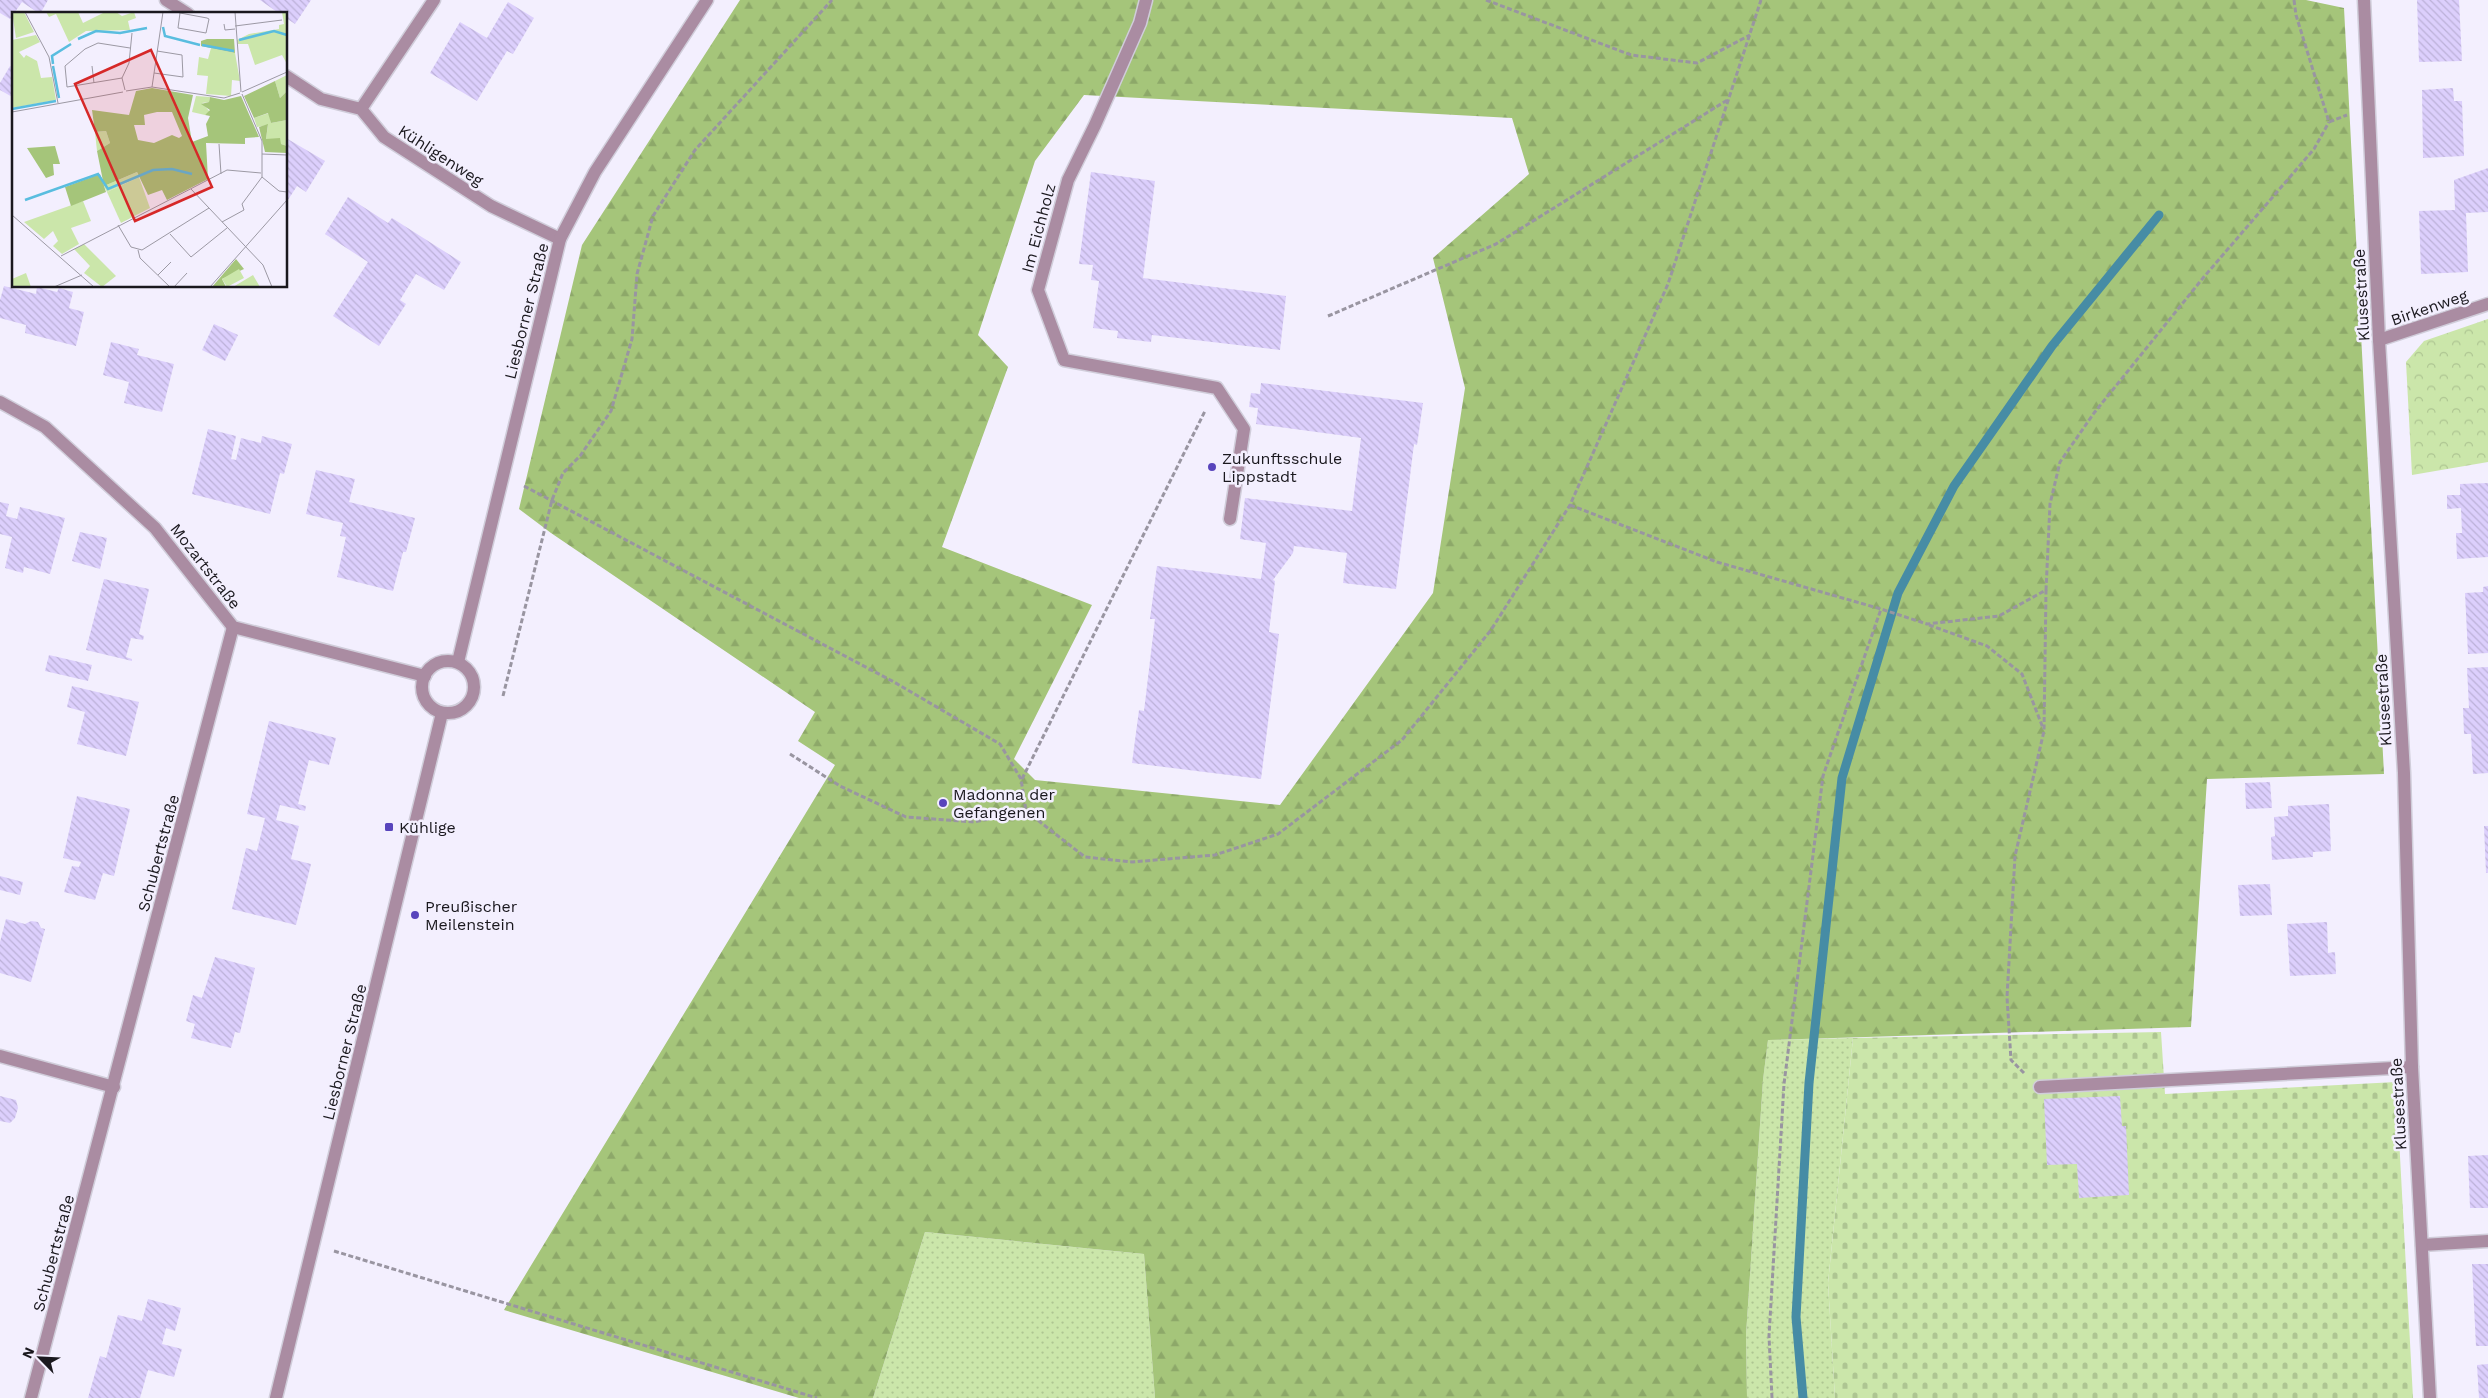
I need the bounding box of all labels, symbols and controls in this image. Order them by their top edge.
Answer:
inset map [12,12,288,288]
street label: Kühligenweg [395,121,487,190]
street label: Im Eichholz [1017,181,1060,275]
street label: Liesborner Straße [500,241,553,381]
street label: Klusestraße [2350,248,2373,342]
street label: Birkenweg [2388,285,2470,329]
place label: Zukunftsschule Lippstadt [1222,449,1342,486]
marker: Zukunftsschule Lippstadt [1206,461,1218,473]
street label: Mozartstraße [166,520,245,613]
street label: Klusestraße [2372,653,2395,747]
place label: Madonna der Gefangenen [953,785,1055,822]
street label: Schubertstraße [134,792,183,914]
marker: Madonna der Gefangenen [937,797,949,809]
place label: Kühlige [399,818,456,837]
marker: Kühlige [383,821,395,833]
place label: Preußischer Meilenstein [425,897,518,934]
marker: Preußischer Meilenstein [409,909,421,921]
street label: Liesborner Straße [318,982,371,1122]
street label: Klusestraße [2387,1057,2410,1151]
street label: Schubertstraße [29,1192,78,1314]
north arrow [15,1333,65,1383]
text: N [19,1345,38,1361]

